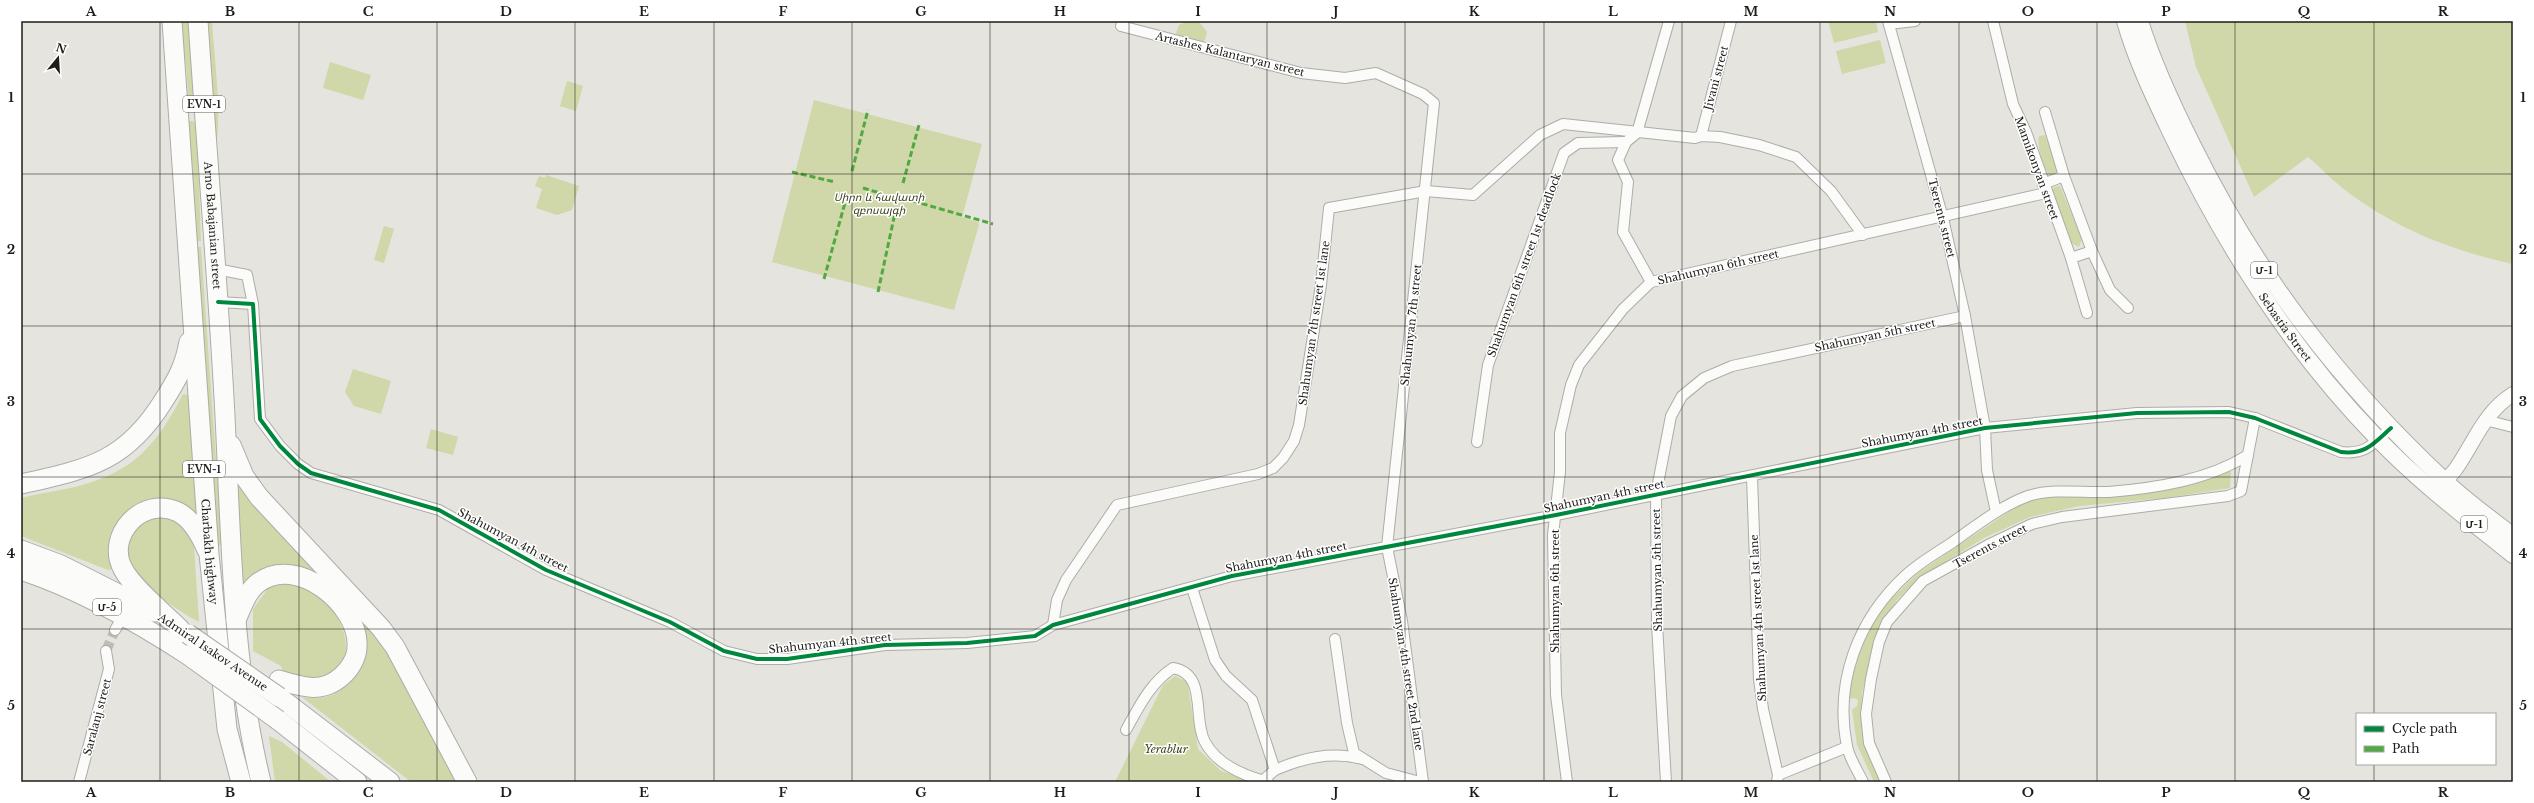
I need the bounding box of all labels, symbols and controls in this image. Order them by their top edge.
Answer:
text: A [85,3,97,20]
text: B [225,3,235,20]
text: C [363,3,374,20]
text: D [500,3,512,20]
text: E [639,3,649,20]
text: F [779,3,788,20]
text: G [915,3,927,20]
text: H [1054,3,1066,20]
text: I [1195,3,1201,20]
text: J [1330,3,1339,20]
text: K [1469,3,1480,20]
text: L [1608,3,1618,20]
text: M [1744,3,1759,20]
text: N [1884,3,1896,20]
text: O [2022,3,2034,20]
text: P [2161,3,2171,20]
text: Q [2298,3,2311,20]
text: R [2438,3,2450,20]
street label: Artashes Kalantaryan street [1153,28,1307,80]
north arrow [38,38,78,78]
text: N [54,40,69,57]
street label: Jivani street [1700,43,1732,114]
text: 1 [8,89,14,106]
text: 1 [2520,89,2526,106]
road number: EVN-1 [183,96,225,112]
street label: Mamikonyan street [2012,114,2063,223]
street label: Arno Babajanian street [201,160,224,291]
street label: Shahumyan 6th street 1st deadlock [1484,171,1564,359]
street label: Tserents street [1925,177,1959,260]
park label: Սիրո և հավատի զբոսայգի [834,190,925,217]
street label: Shahumyan 7th street 1st lane [1295,240,1333,406]
text: 2 [7,241,15,258]
text: 2 [2519,241,2527,258]
street label: Shahumyan 6th street [1656,246,1781,288]
road number: Մ-1 [2251,262,2277,278]
street label: Shahumyan 7th street [1398,263,1424,387]
street label: Sebastia Street [2256,290,2315,365]
street label: Shahumyan 5th street [1813,315,1938,355]
text: 3 [7,393,15,410]
text: 3 [2519,393,2527,410]
street label: Shahumyan 4th street [1860,413,1985,451]
road number: EVN-1 [183,461,225,477]
street label: Shahumyan 4th street [1542,476,1667,516]
street label: Charbakh highway [198,498,221,605]
street label: Shahumyan 4th street [455,505,572,576]
street label: Shahumyan 5th street [1649,507,1665,632]
road number: Մ-1 [2461,516,2487,532]
street label: Tserents street [1951,520,2030,571]
street label: Shahumyan 6th street [1548,528,1562,653]
street label: Shahumyan 4th street 1st lane [1747,534,1769,702]
street label: Shahumyan 4th street [1224,538,1349,576]
text: 4 [7,545,16,562]
text: 4 [2519,545,2528,562]
street label: Shahumyan 4th street 2nd lane [1385,576,1427,752]
road number: Մ-5 [93,599,121,615]
street label: Admiral Isakov Avenue [155,609,271,694]
street label: Shahumyan 4th street [768,630,893,656]
street label: Saralanj street [80,676,114,757]
text: 5 [7,697,15,714]
text: 5 [2519,697,2527,714]
legend [2356,713,2496,765]
text: Cycle path [2392,721,2457,736]
text: Path [2392,741,2420,756]
park label: Yerablur [1144,742,1189,756]
text: A [85,784,97,801]
text: B [225,784,235,801]
text: C [363,784,374,801]
text: D [500,784,512,801]
text: E [639,784,649,801]
text: F [779,784,788,801]
text: G [915,784,927,801]
text: H [1054,784,1066,801]
text: I [1195,784,1201,801]
text: J [1330,784,1339,801]
text: K [1469,784,1480,801]
text: L [1608,784,1618,801]
text: M [1744,784,1759,801]
text: N [1884,784,1896,801]
text: O [2022,784,2034,801]
text: P [2161,784,2171,801]
text: Q [2298,784,2311,801]
text: R [2438,784,2450,801]

